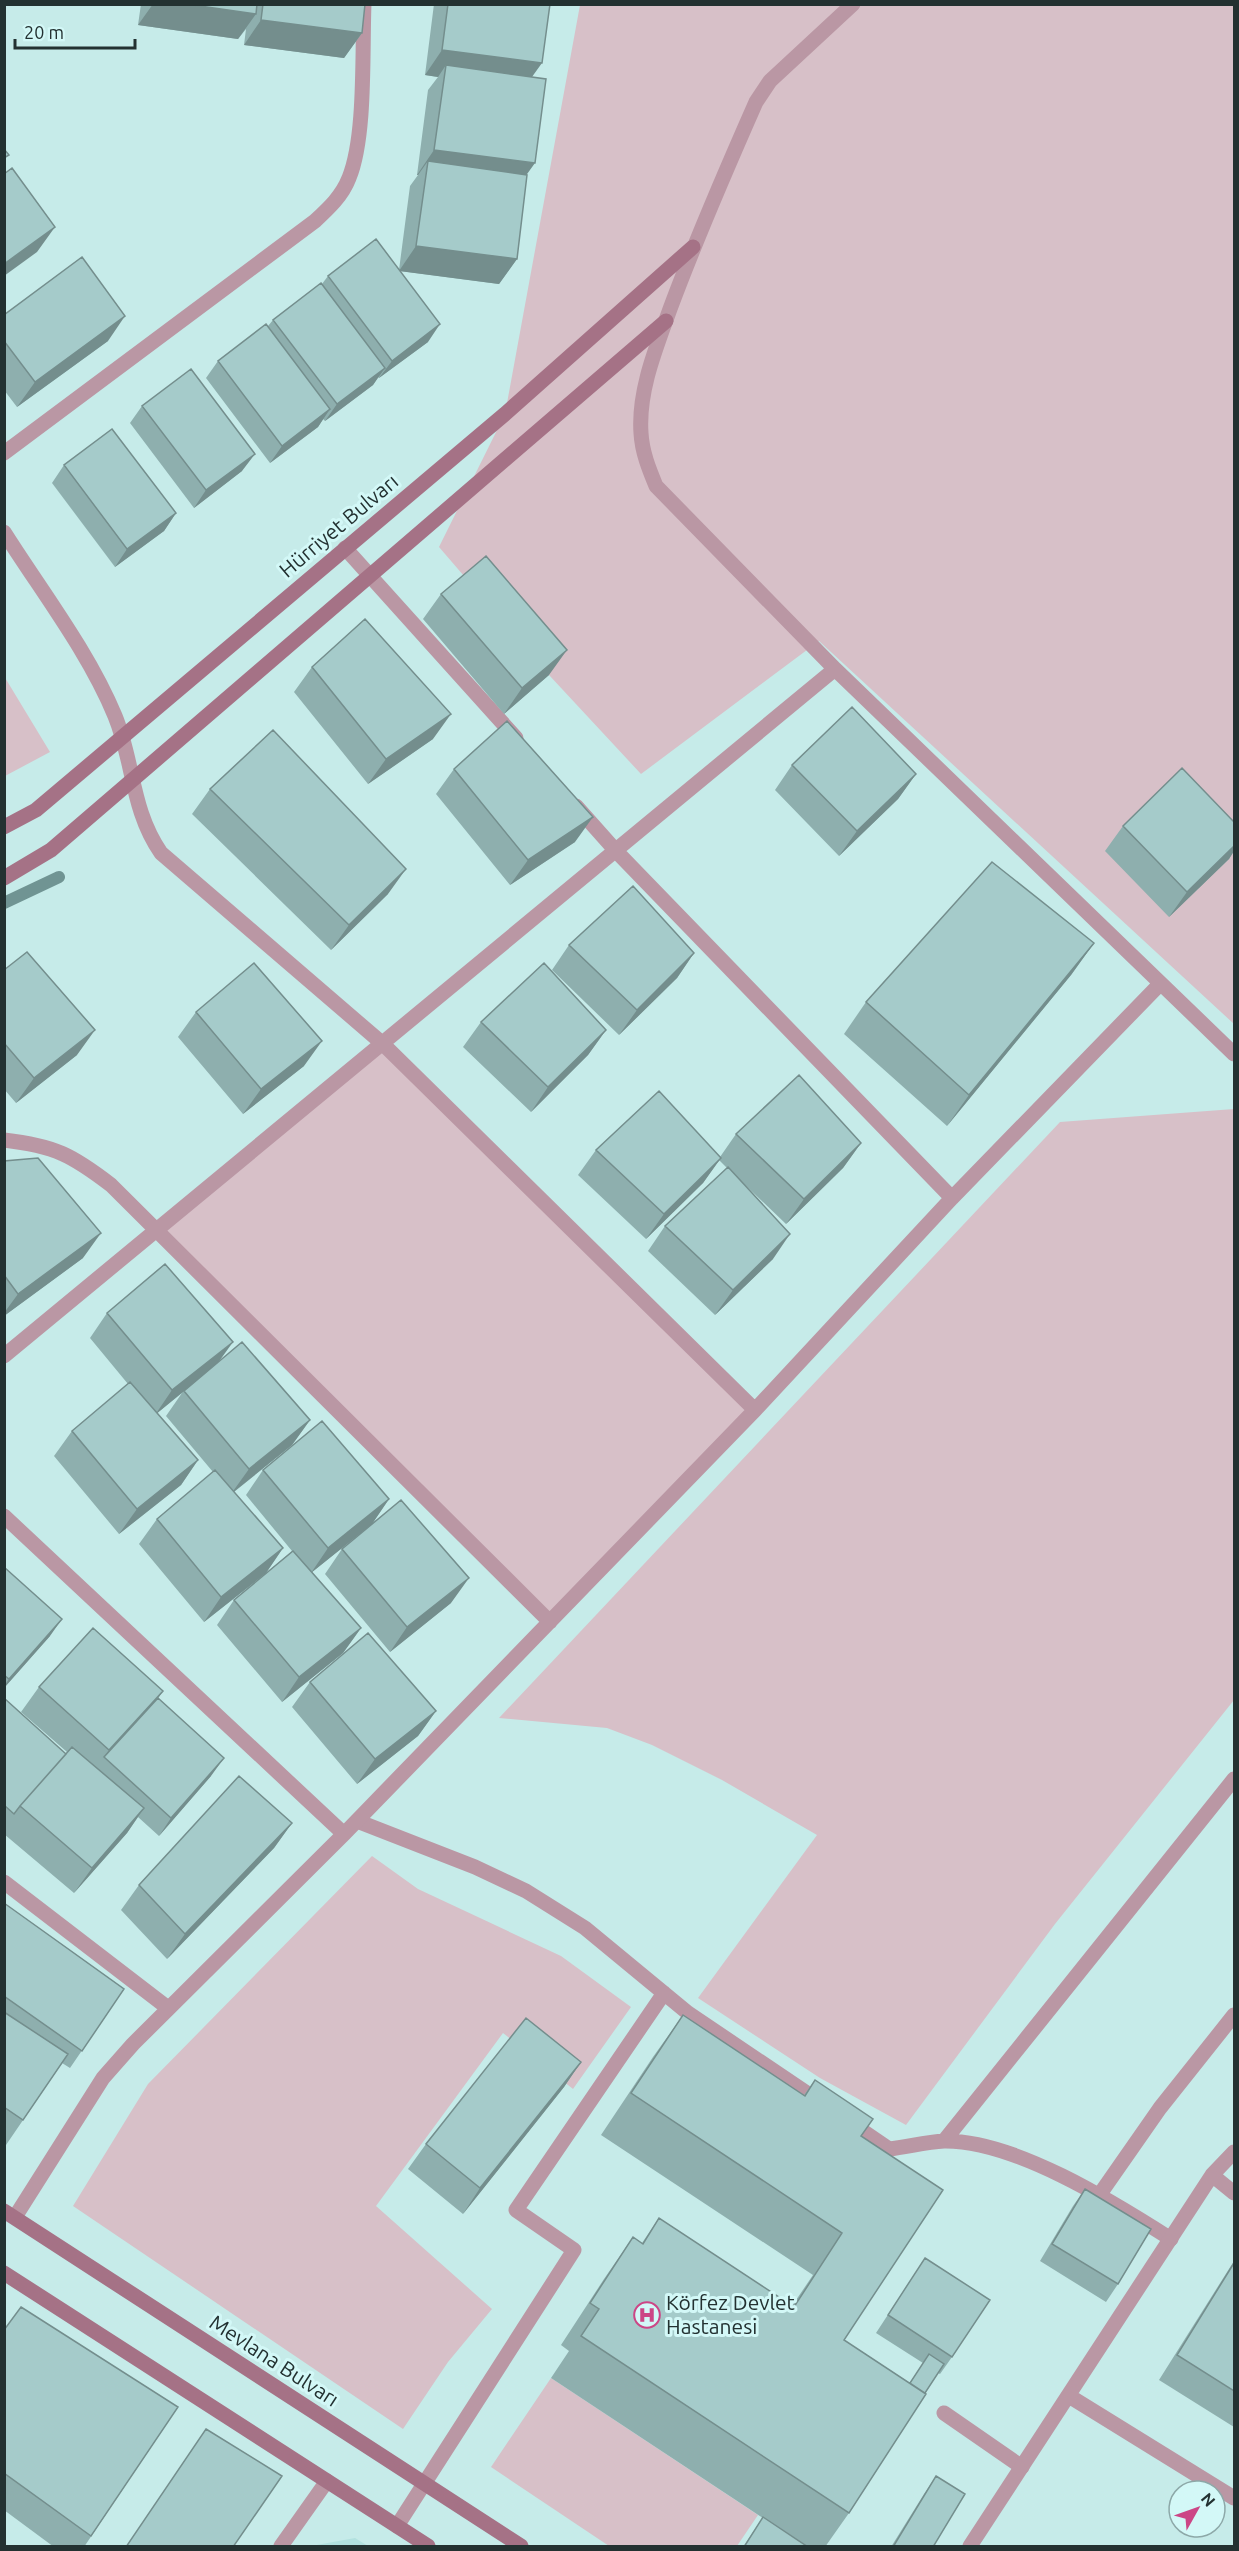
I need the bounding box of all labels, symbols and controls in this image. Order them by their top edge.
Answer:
scale bar [15,12,135,50]
text: 20 m [24,22,64,42]
street label: Hürriyet Bulvarı [274,469,402,582]
place label: Körfez Devlet Hastanesi [666,2290,795,2338]
hospital icon: Körfez Devlet Hastanesi [632,2300,662,2330]
street label: Mevlana Bulvarı [206,2310,344,2411]
north arrow [1167,2479,1227,2539]
text: N [1198,2489,1219,2510]

